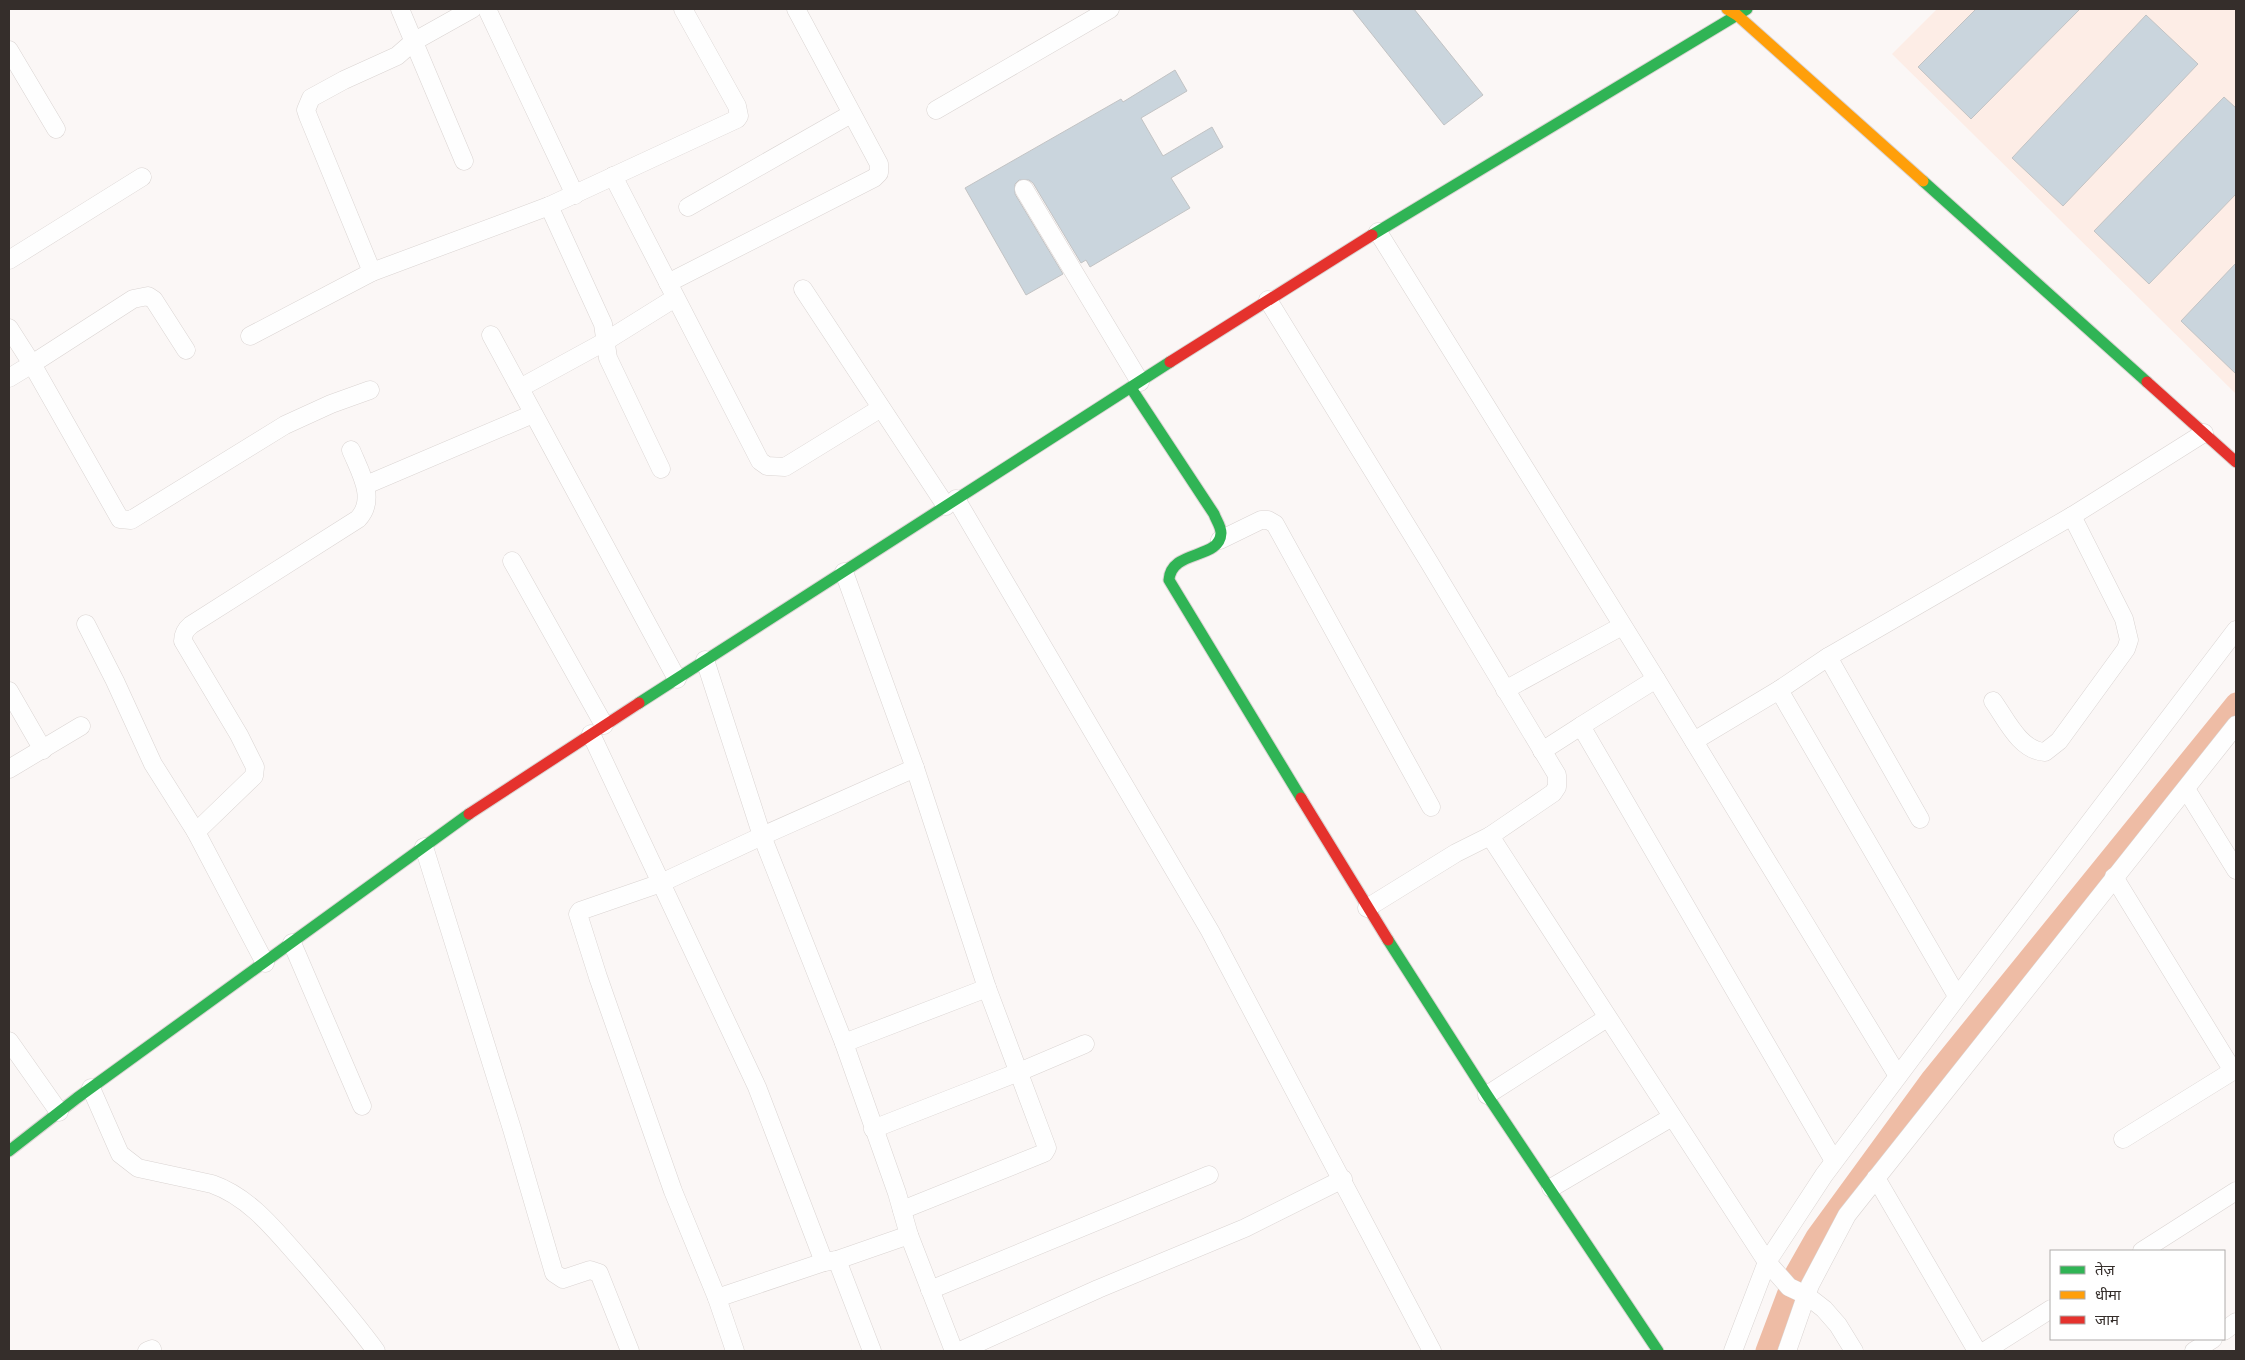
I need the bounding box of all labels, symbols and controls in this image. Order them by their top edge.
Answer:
legend [2050,1250,2225,1340]
text: तेज़ [2095,1260,2116,1280]
text: धीमा [2095,1285,2122,1305]
text: जाम [2095,1310,2120,1330]

